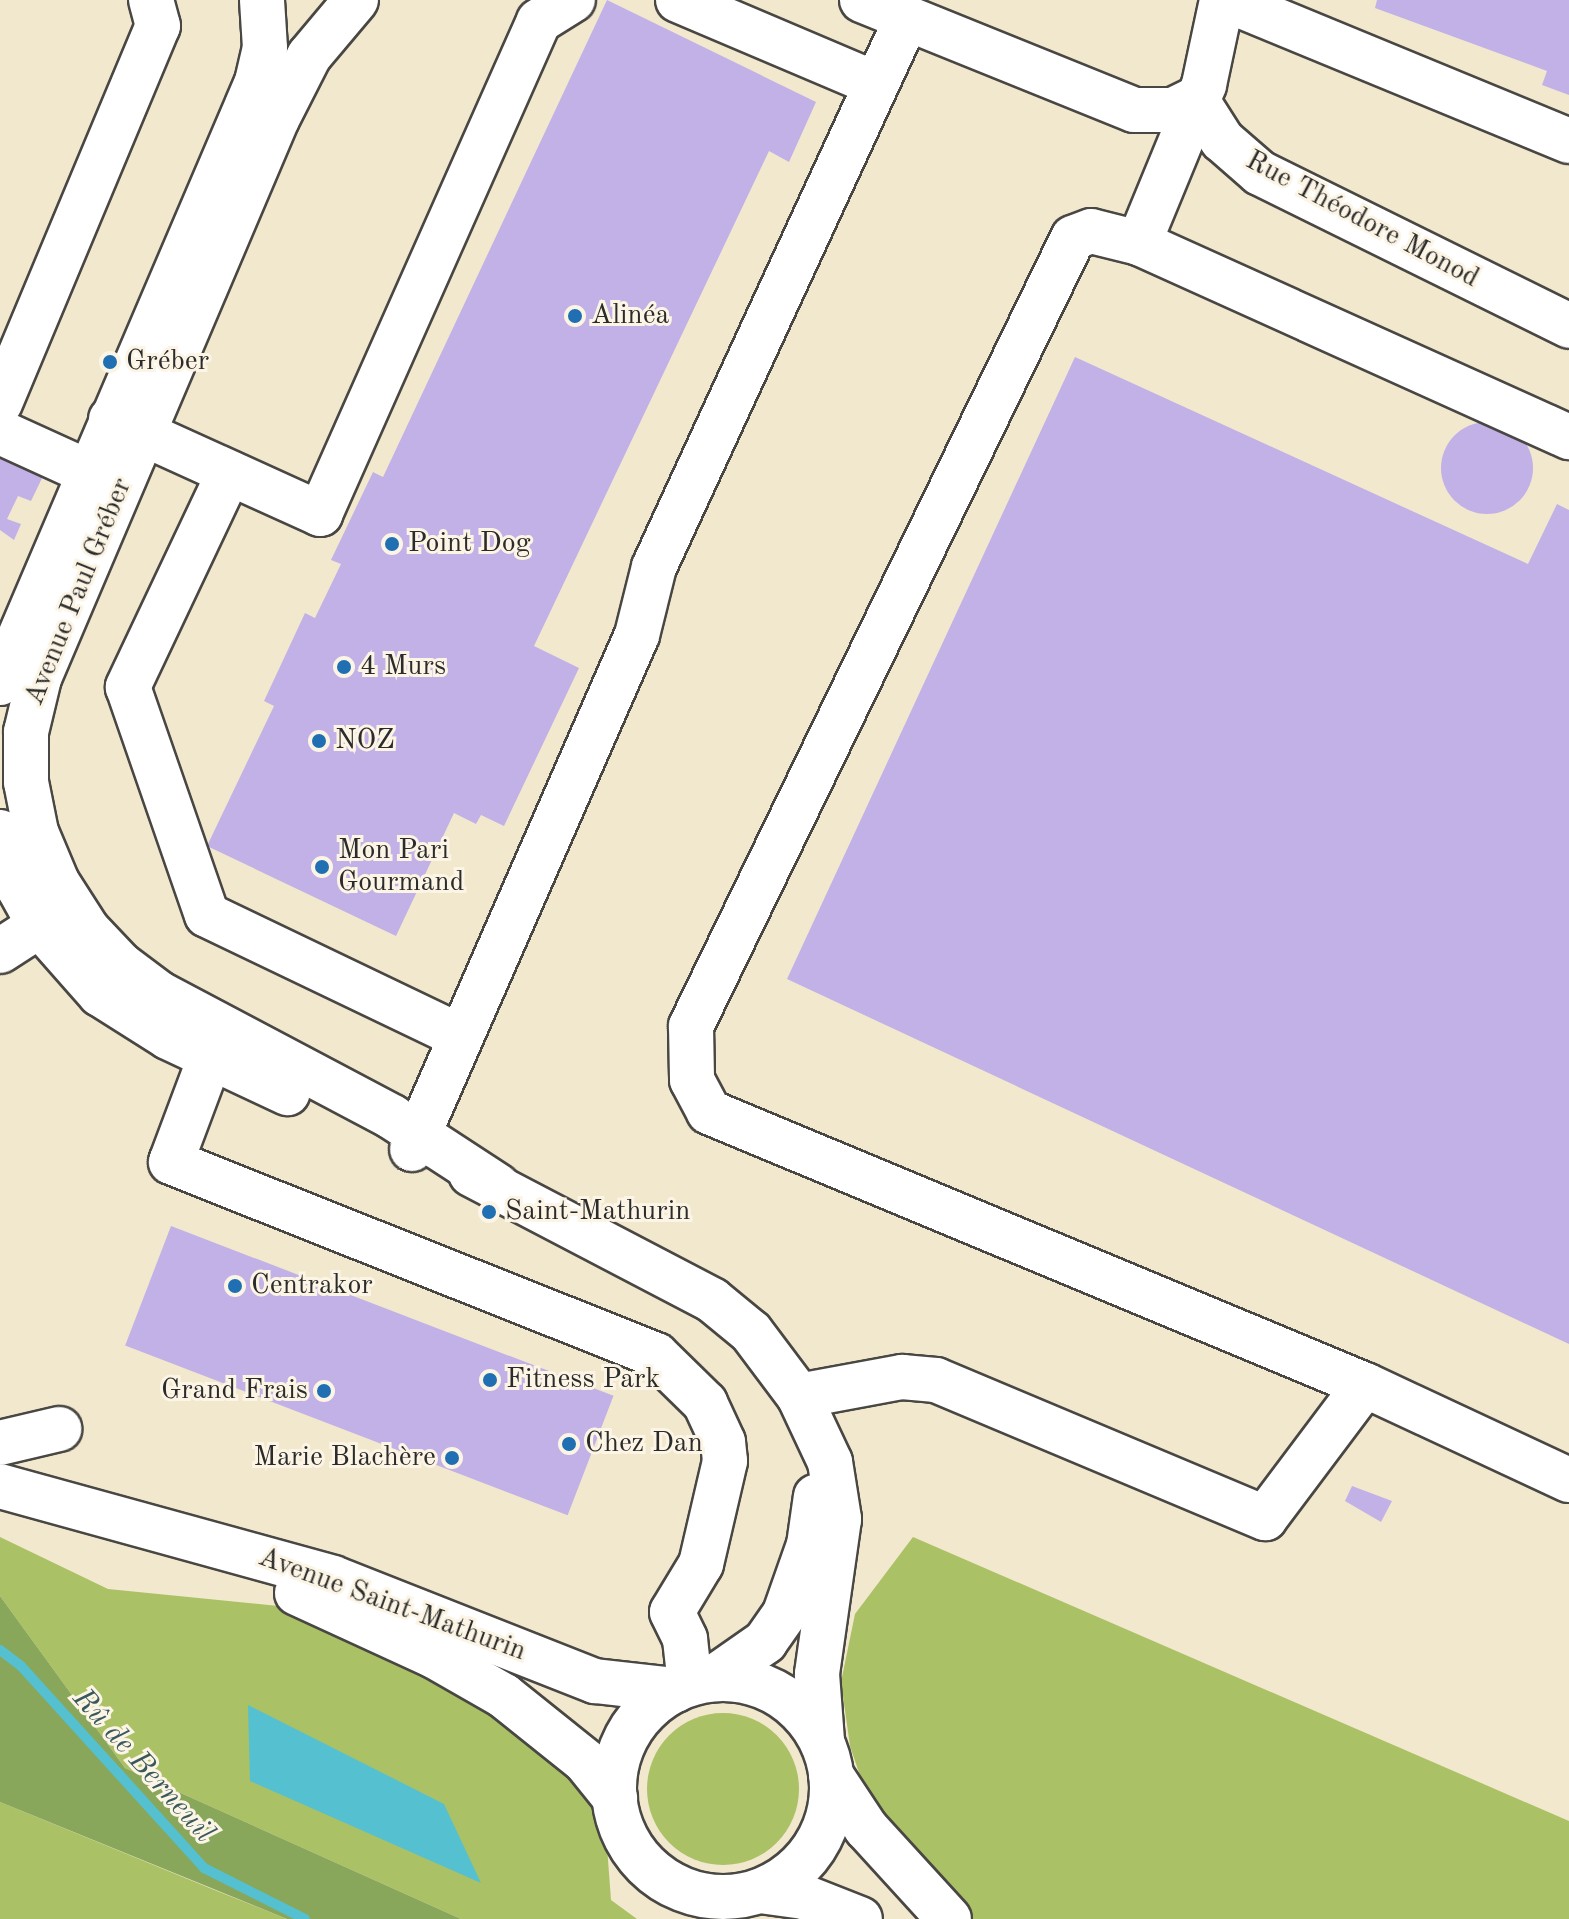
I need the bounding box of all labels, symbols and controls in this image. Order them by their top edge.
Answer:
street label: Rue Théodore Monod [1240,144,1484,296]
place label: Alinéa [591,299,669,333]
marker: Alinéa [566,307,584,325]
place label: Gréber [126,345,209,379]
marker: Gréber [101,353,119,371]
street label: Avenue Paul Gréber [18,474,140,710]
place label: Point Dog [408,527,531,561]
marker: Point Dog [383,535,401,553]
place label: 4 Murs [360,650,446,684]
marker: 4 Murs [335,658,353,676]
place label: NOZ [335,724,394,758]
marker: NOZ [310,732,328,750]
place label: Mon Pari Gourmand [338,834,464,900]
marker: Mon Pari Gourmand [313,858,331,876]
place label: Saint-Mathurin [505,1195,690,1229]
marker: Saint-Mathurin [480,1203,498,1221]
place label: Centrakor [251,1269,373,1303]
marker: Centrakor [226,1277,244,1295]
place label: Fitness Park [506,1363,660,1397]
marker: Fitness Park [481,1371,499,1389]
place label: Grand Frais [161,1374,308,1408]
marker: Grand Frais [315,1382,333,1400]
place label: Chez Dan [585,1427,703,1461]
marker: Chez Dan [560,1435,578,1453]
place label: Marie Blachère [254,1441,436,1475]
marker: Marie Blachère [443,1449,461,1467]
street label: Avenue Saint-Mathurin [254,1541,530,1669]
water label: Rû de Berneuil [64,1681,222,1851]

